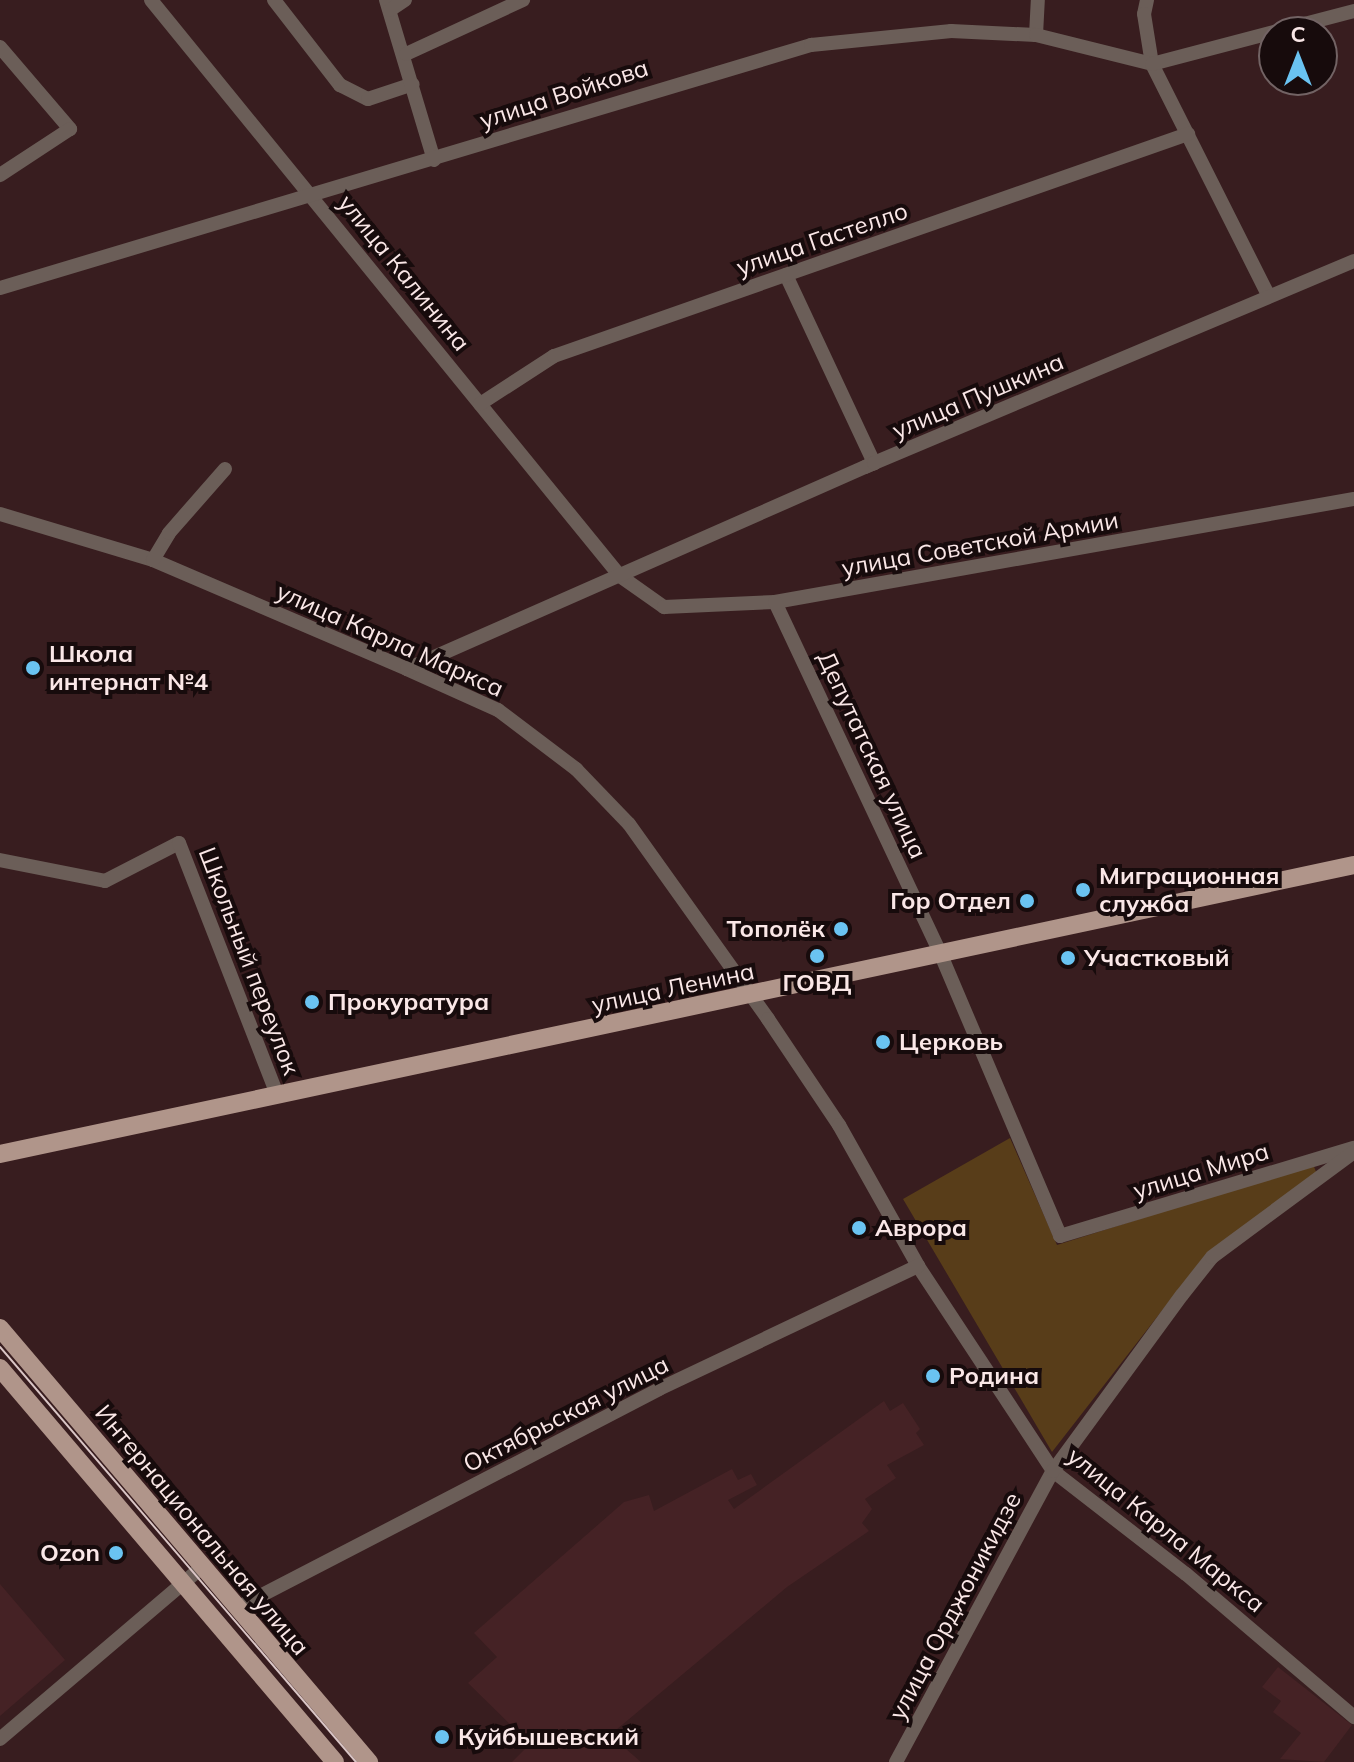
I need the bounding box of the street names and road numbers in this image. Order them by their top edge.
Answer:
street label: улица Войкова [476,53,652,135]
street label: улица Калинина [332,189,476,357]
street label: улица Гастелло [733,196,911,282]
street label: улица Пушкина [888,347,1068,445]
street label: улица Советской Армии [839,505,1121,583]
street label: улица Карла Маркса [272,577,508,703]
street label: Депутатская улица [811,647,933,863]
street label: Школьный переулок [192,843,306,1079]
street label: улица Ленина [589,957,757,1019]
street label: улица Мира [1130,1137,1272,1205]
street label: Октябрьская улица [459,1350,673,1478]
street label: Интернациональная улица [89,1399,315,1661]
street label: улица Карла Маркса [1062,1442,1270,1618]
street label: улица Орджоникидзе [883,1487,1027,1725]

